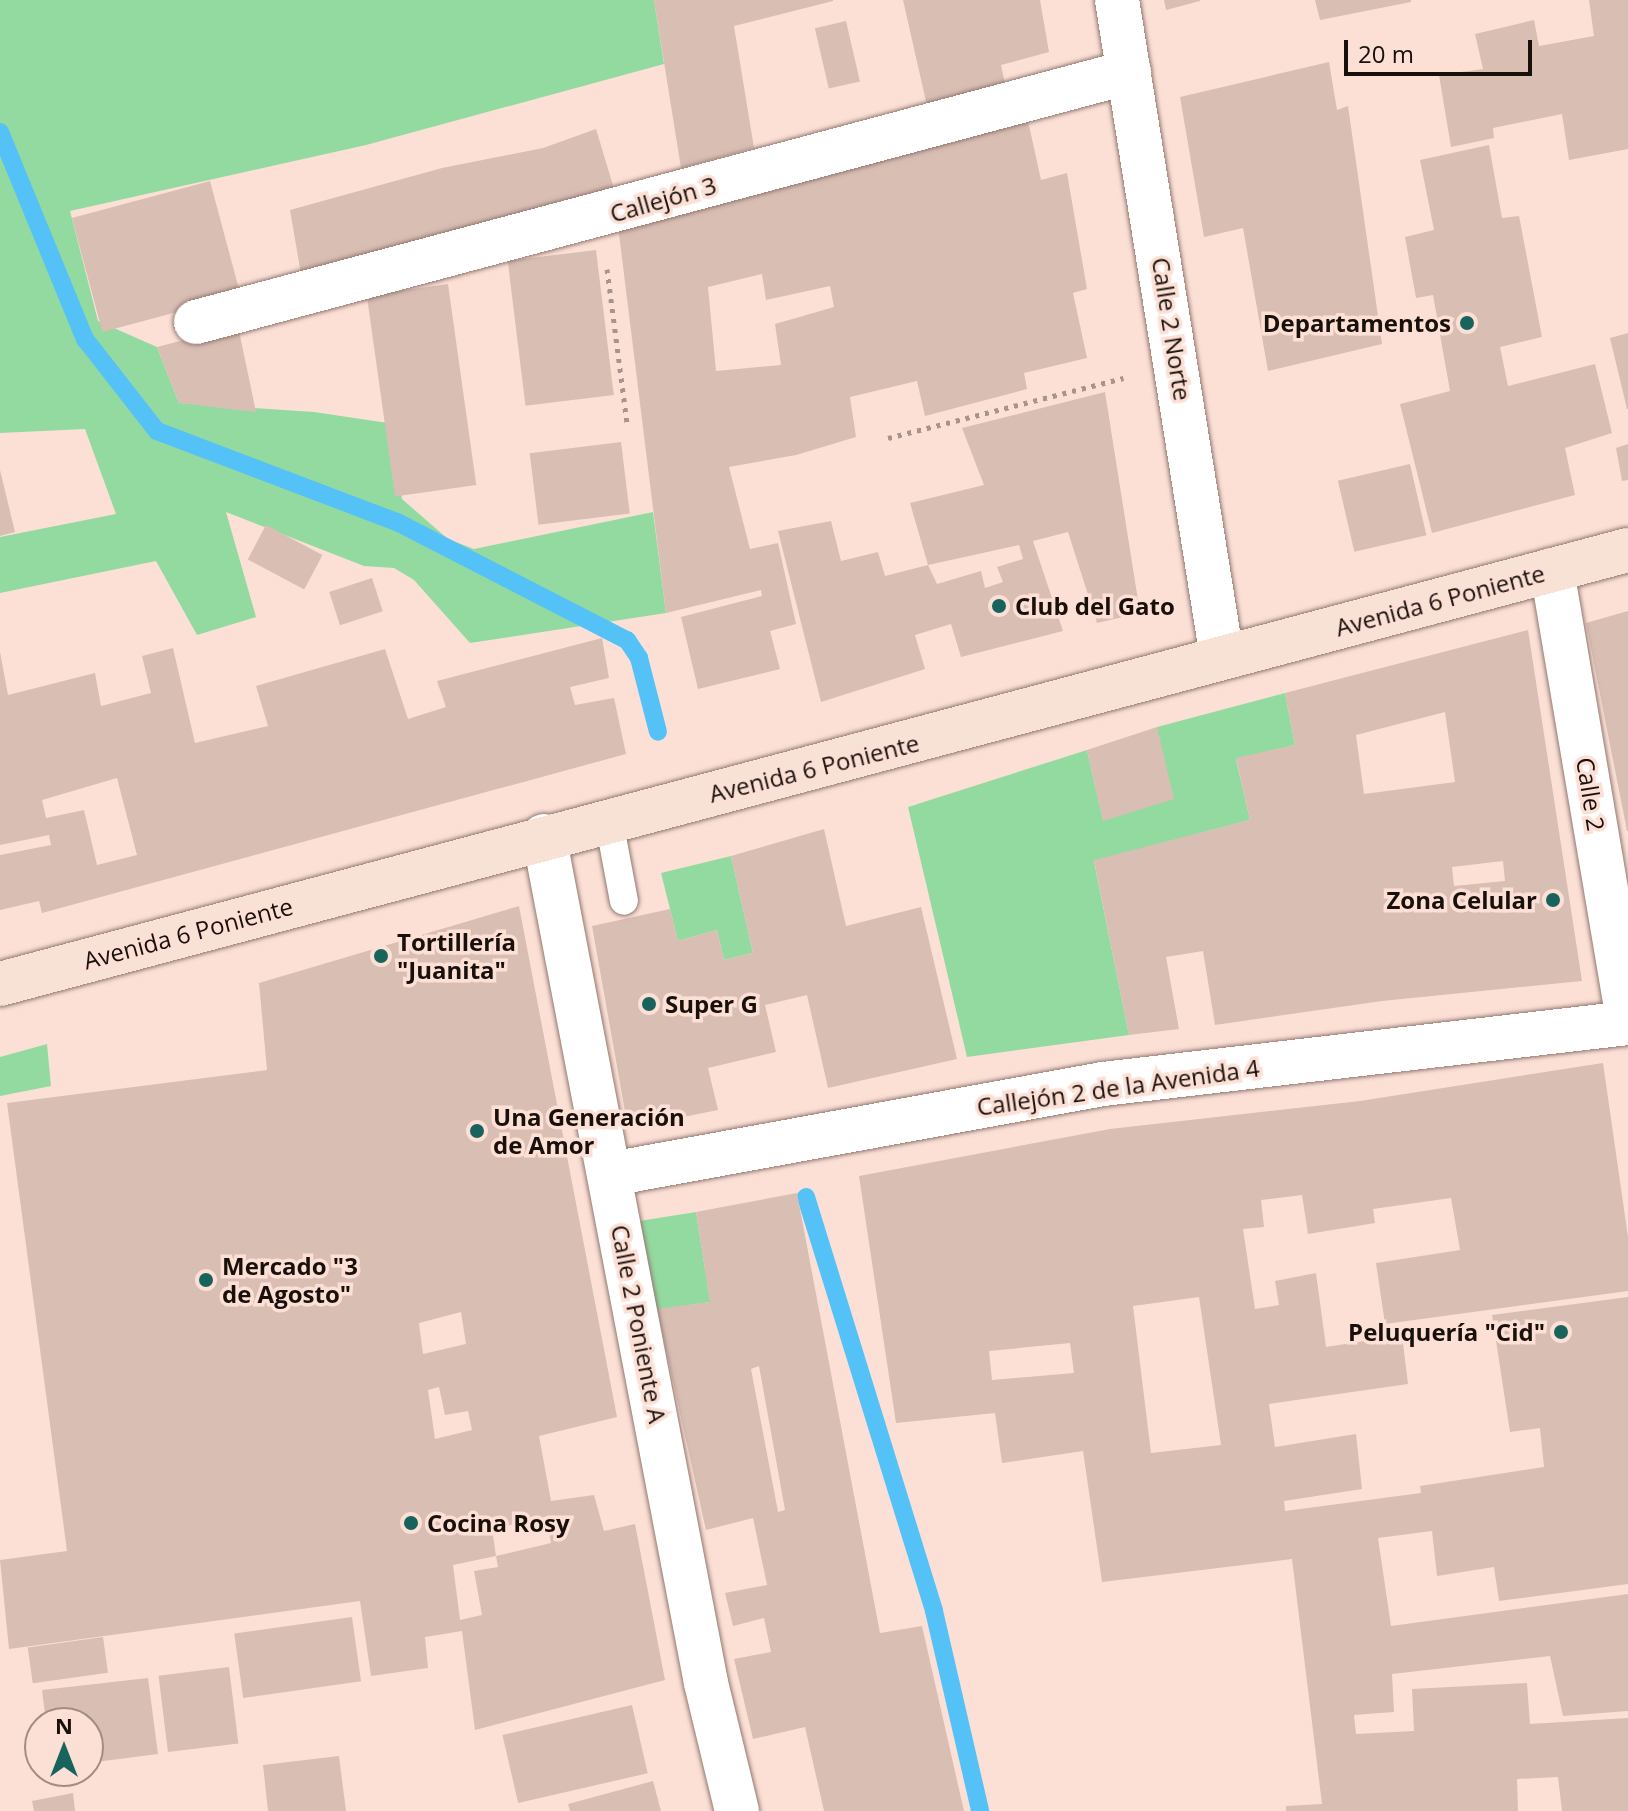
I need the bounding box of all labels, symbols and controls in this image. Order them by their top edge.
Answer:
scale bar [1348,24,1536,74]
text: 20 m [1358,37,1414,70]
street label: Callejón 3 [607,170,719,228]
street label: Calle 2 Norte [1146,255,1198,403]
place label: Departamentos [1263,309,1451,337]
marker: Departamentos [1458,314,1476,332]
street label: Avenida 6 Poniente [1332,558,1548,642]
place label: Club del Gato [1015,592,1175,620]
marker: Club del Gato [990,597,1008,615]
street label: Avenida 6 Poniente [706,728,922,808]
street label: Calle 2 [1571,755,1611,833]
place label: Zona Celular [1386,886,1537,914]
street label: Avenida 6 Poniente [80,891,296,975]
marker: Zona Celular [1544,891,1562,909]
place label: Tortillería "Juanita" [397,928,516,984]
marker: Tortillería "Juanita" [372,947,390,965]
place label: Super G [665,990,758,1018]
marker: Super G [640,995,658,1013]
street label: Callejón 2 de la Avenida 4 [975,1053,1261,1121]
place label: Una Generación de Amor [493,1103,685,1159]
marker: Una Generación de Amor [468,1122,486,1140]
street label: Calle 2 Poniente A [606,1222,672,1426]
place label: Mercado "3 de Agosto" [222,1252,358,1308]
marker: Mercado "3 de Agosto" [197,1271,215,1289]
place label: Peluquería "Cid" [1348,1318,1545,1346]
marker: Peluquería "Cid" [1552,1323,1570,1341]
place label: Cocina Rosy [427,1509,570,1537]
marker: Cocina Rosy [402,1514,420,1532]
north arrow [24,1707,104,1787]
text: N [55,1710,73,1740]

